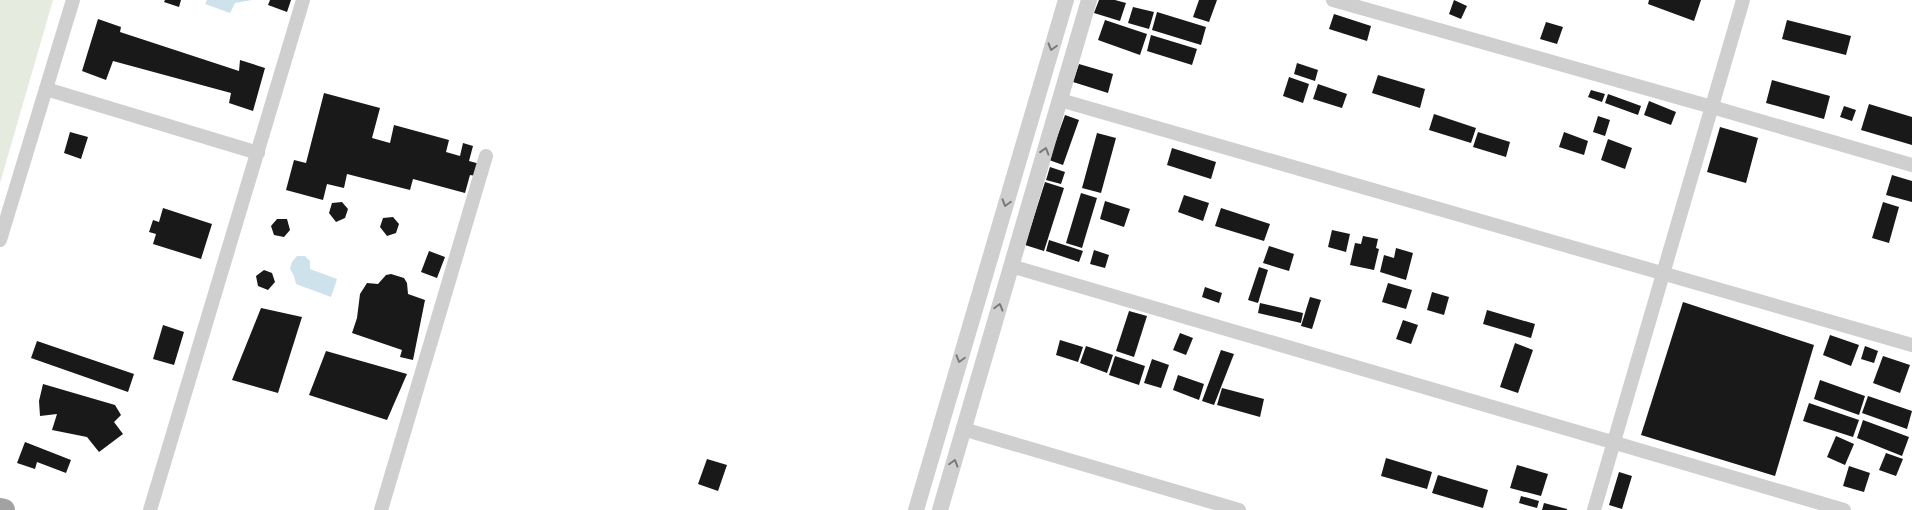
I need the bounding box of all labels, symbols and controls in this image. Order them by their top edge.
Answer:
one-way arrow [1047,42,1057,50]
one-way arrow [1040,148,1050,156]
one-way arrow [1001,198,1012,207]
one-way arrow [993,304,1003,312]
one-way arrow [956,354,966,362]
one-way arrow [948,460,958,468]

